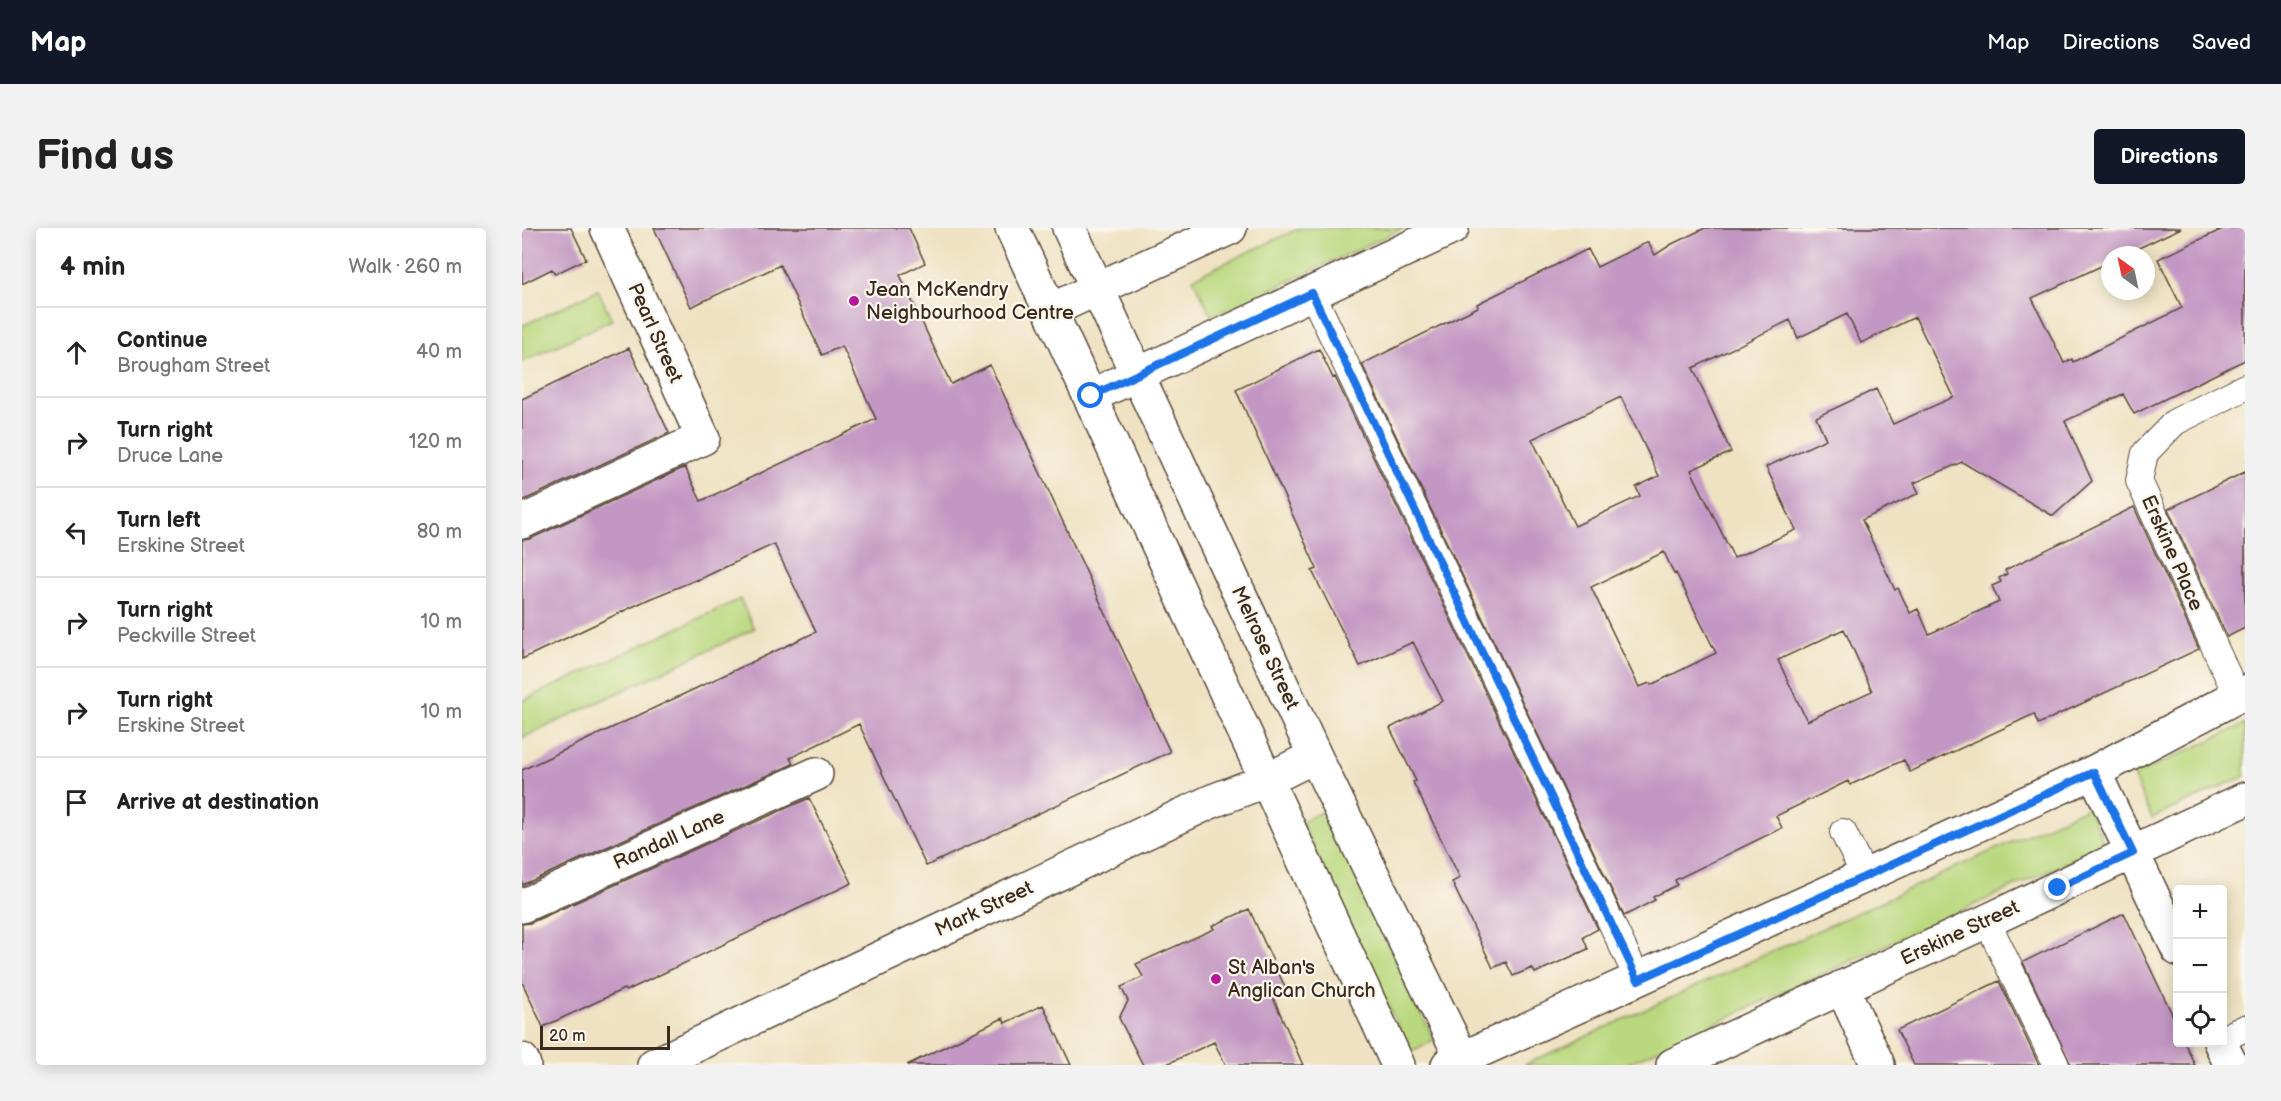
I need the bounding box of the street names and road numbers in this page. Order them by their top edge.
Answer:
street label: Pearl Street [622,279,688,387]
street label: Erskine Place [2136,491,2208,615]
street label: Melrose Street [1226,582,1304,714]
street label: Randall Lane [610,805,728,875]
street label: Mark Street [931,876,1037,942]
street label: Erskine Street [1897,895,2023,971]

